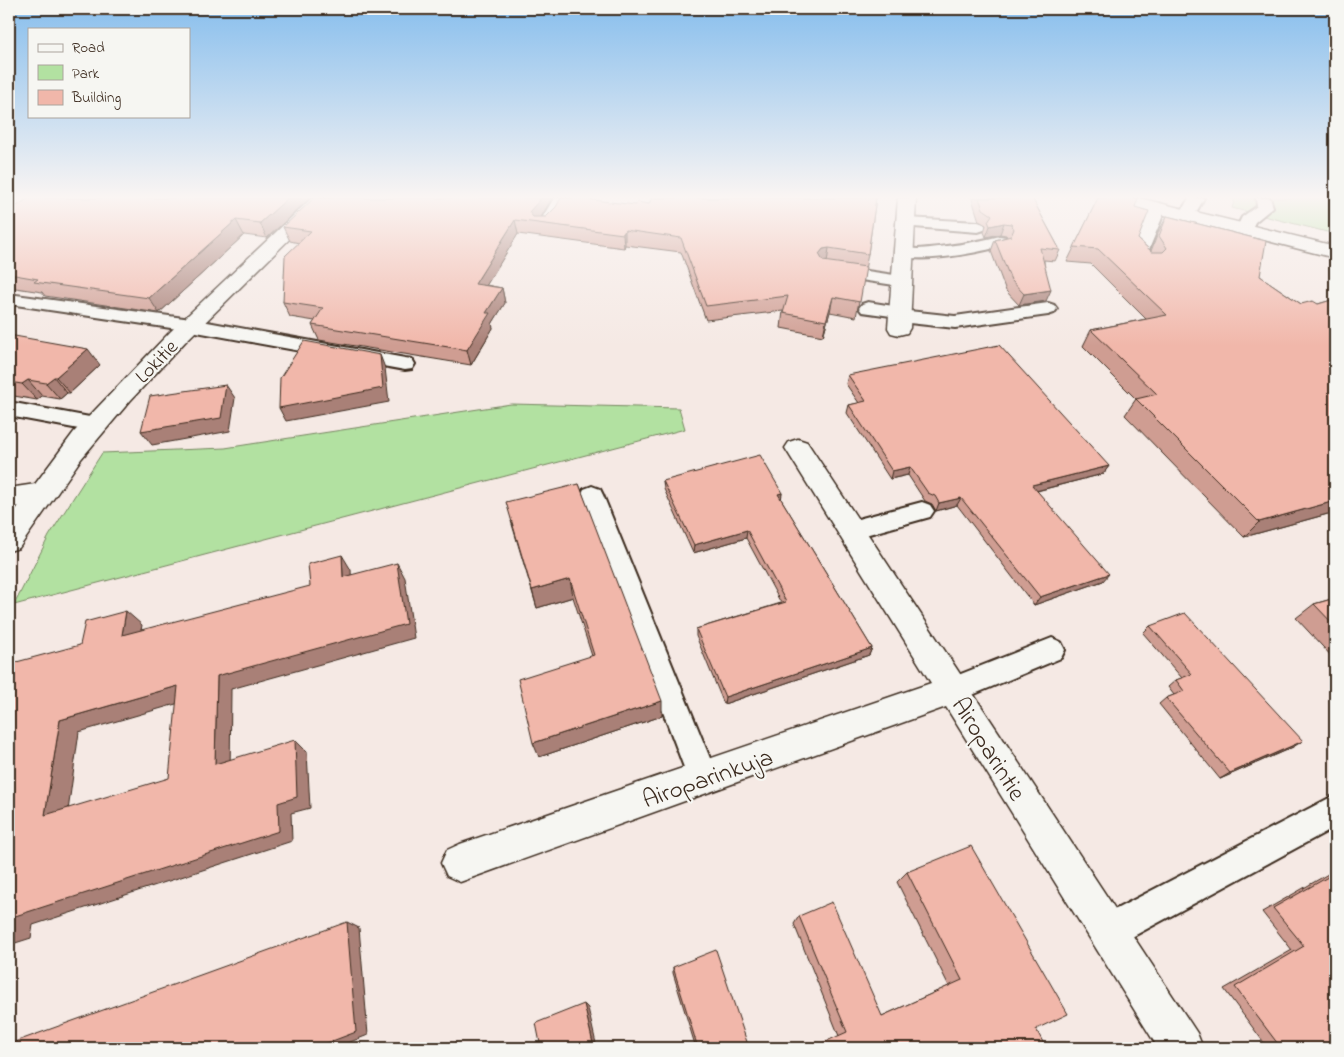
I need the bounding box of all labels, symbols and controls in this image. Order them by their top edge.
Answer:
legend [28,28,190,118]
text: Road [72,37,105,59]
text: Park [72,63,100,85]
text: Building [71,87,121,110]
street label: Lokitie [129,333,186,391]
street label: Airoparintie [941,691,1034,809]
street label: Airoparinkuja [638,741,778,819]

